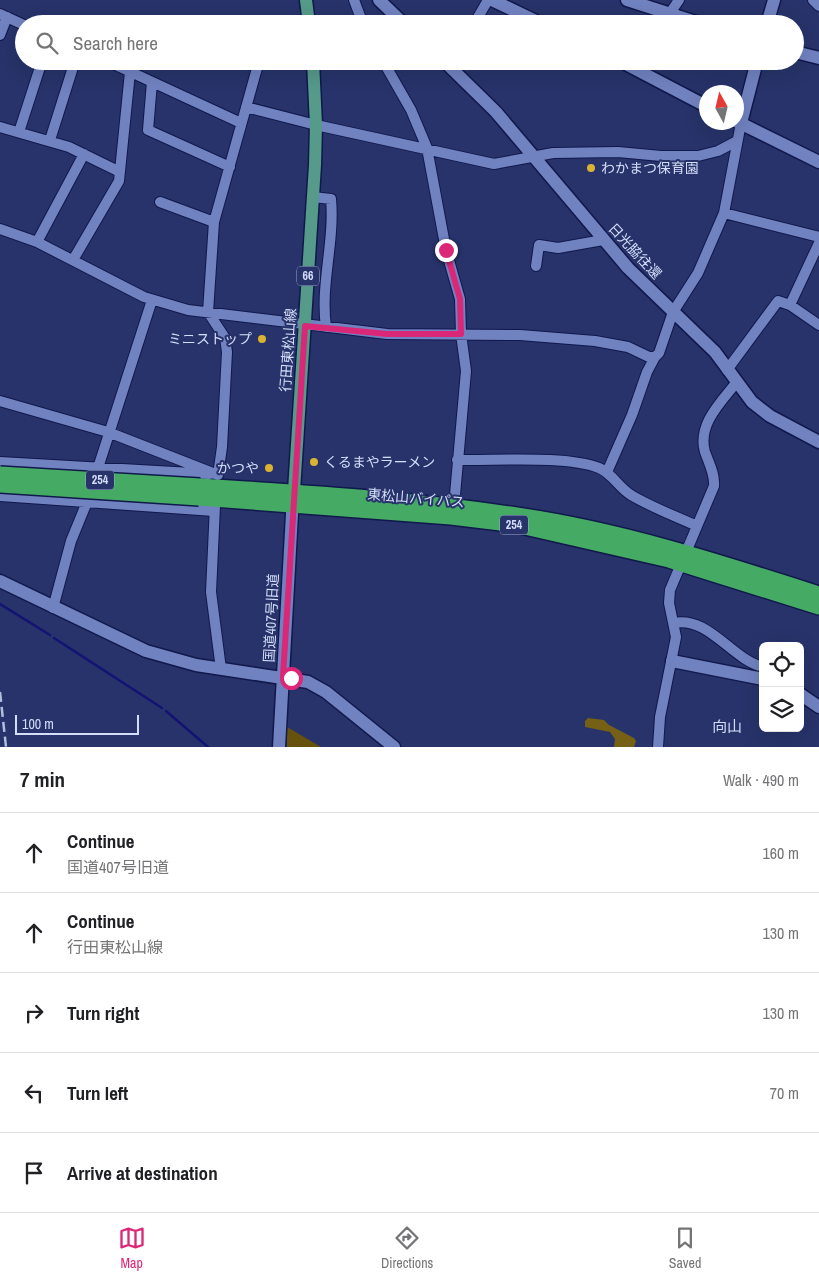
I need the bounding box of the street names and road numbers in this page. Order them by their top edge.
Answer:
street label: 日光脇往還 [605,219,665,283]
road number: 66 [297,266,319,286]
street label: 行田東松山線 [276,307,300,393]
road number: 254 [86,470,114,490]
street label: 東松山バイパス [367,485,465,511]
road number: 254 [500,516,528,534]
street label: 国道407号旧道 [260,573,282,663]

